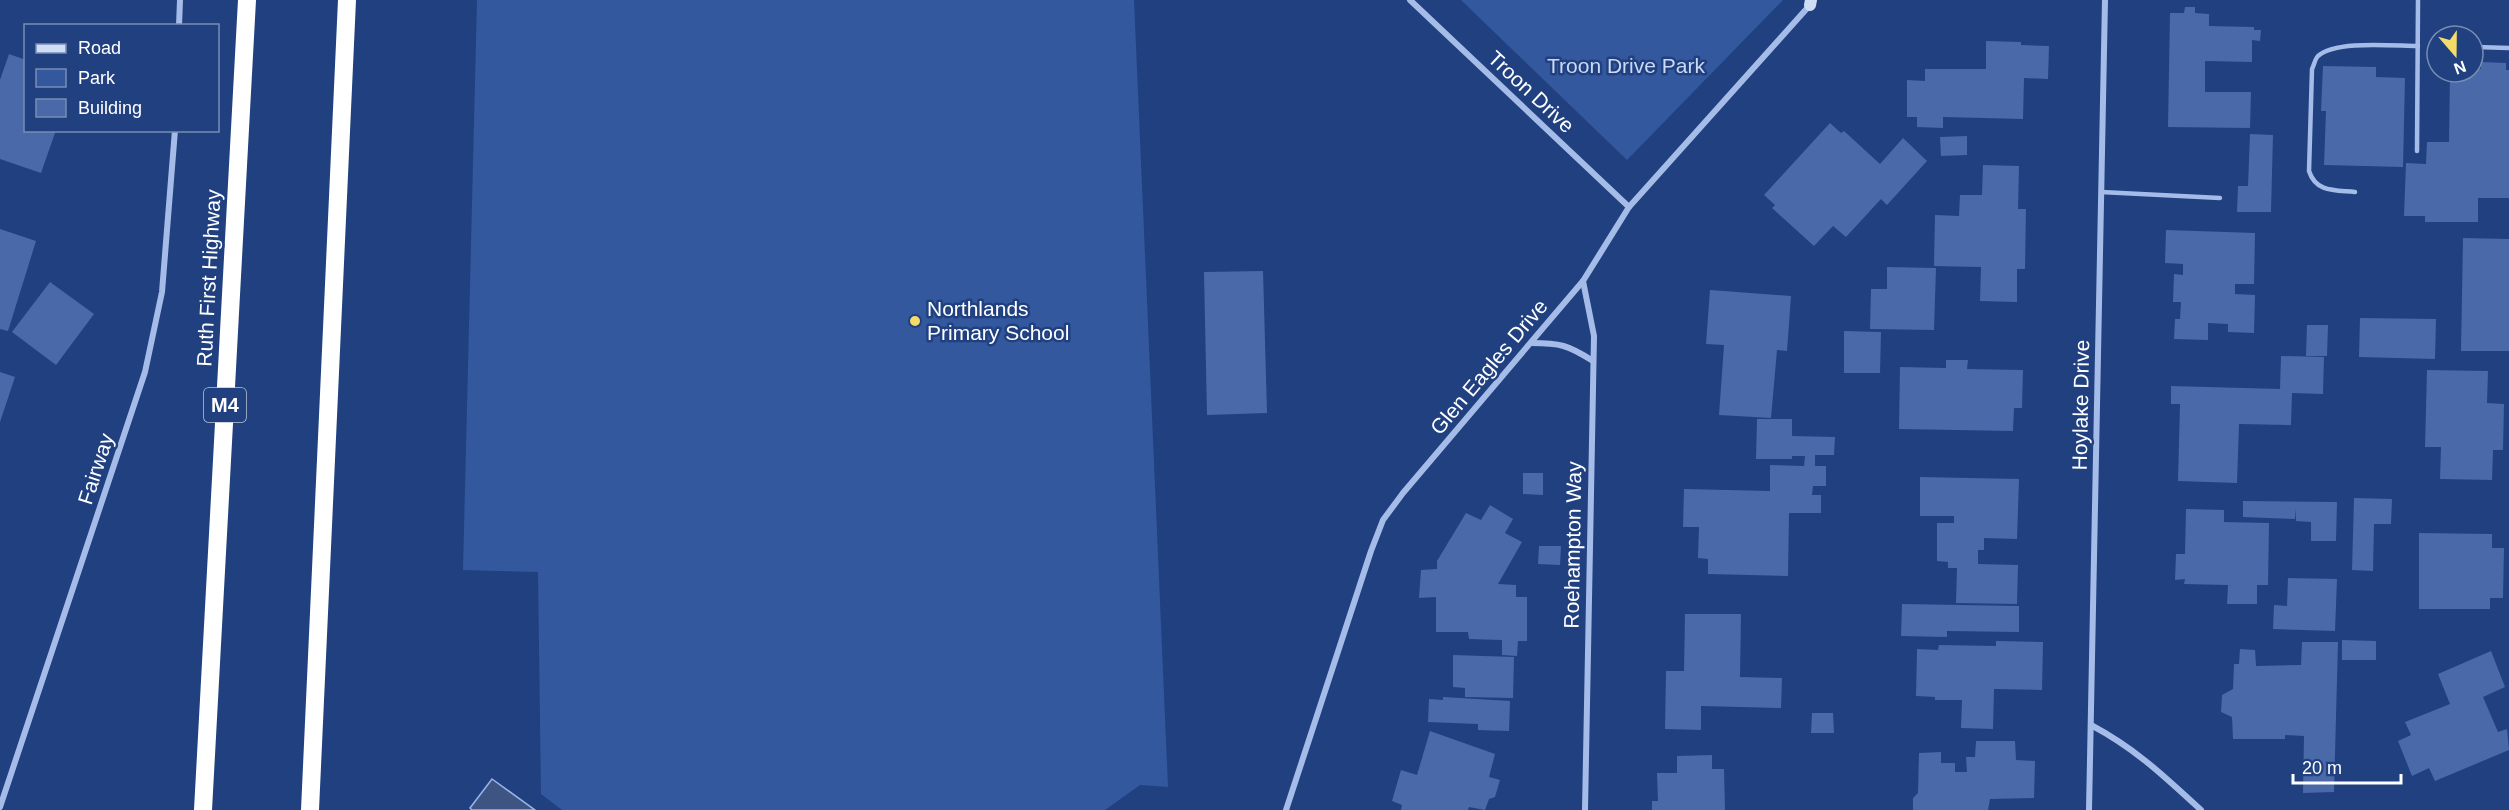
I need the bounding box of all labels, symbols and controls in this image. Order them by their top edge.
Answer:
legend [24,24,219,132]
north arrow [2425,24,2485,84]
text: Road [78,38,121,58]
street label: Troon Drive [1484,46,1579,137]
park label: Troon Drive Park [1547,54,1705,77]
text: N [2452,58,2468,78]
text: Park [78,68,116,88]
text: Building [78,98,142,118]
street label: Ruth First Highway [192,188,225,367]
street label: Glen Eagles Drive [1425,294,1552,439]
place label: Northlands Primary School [927,297,1069,344]
marker: Northlands Primary School [908,314,922,328]
street label: Hoylake Drive [2068,339,2093,471]
road number: M4 [204,388,246,422]
street label: Fairway [73,430,118,507]
street label: Roehampton Way [1560,461,1585,629]
scale bar [2293,747,2401,785]
text: 20 m [2302,758,2342,778]

